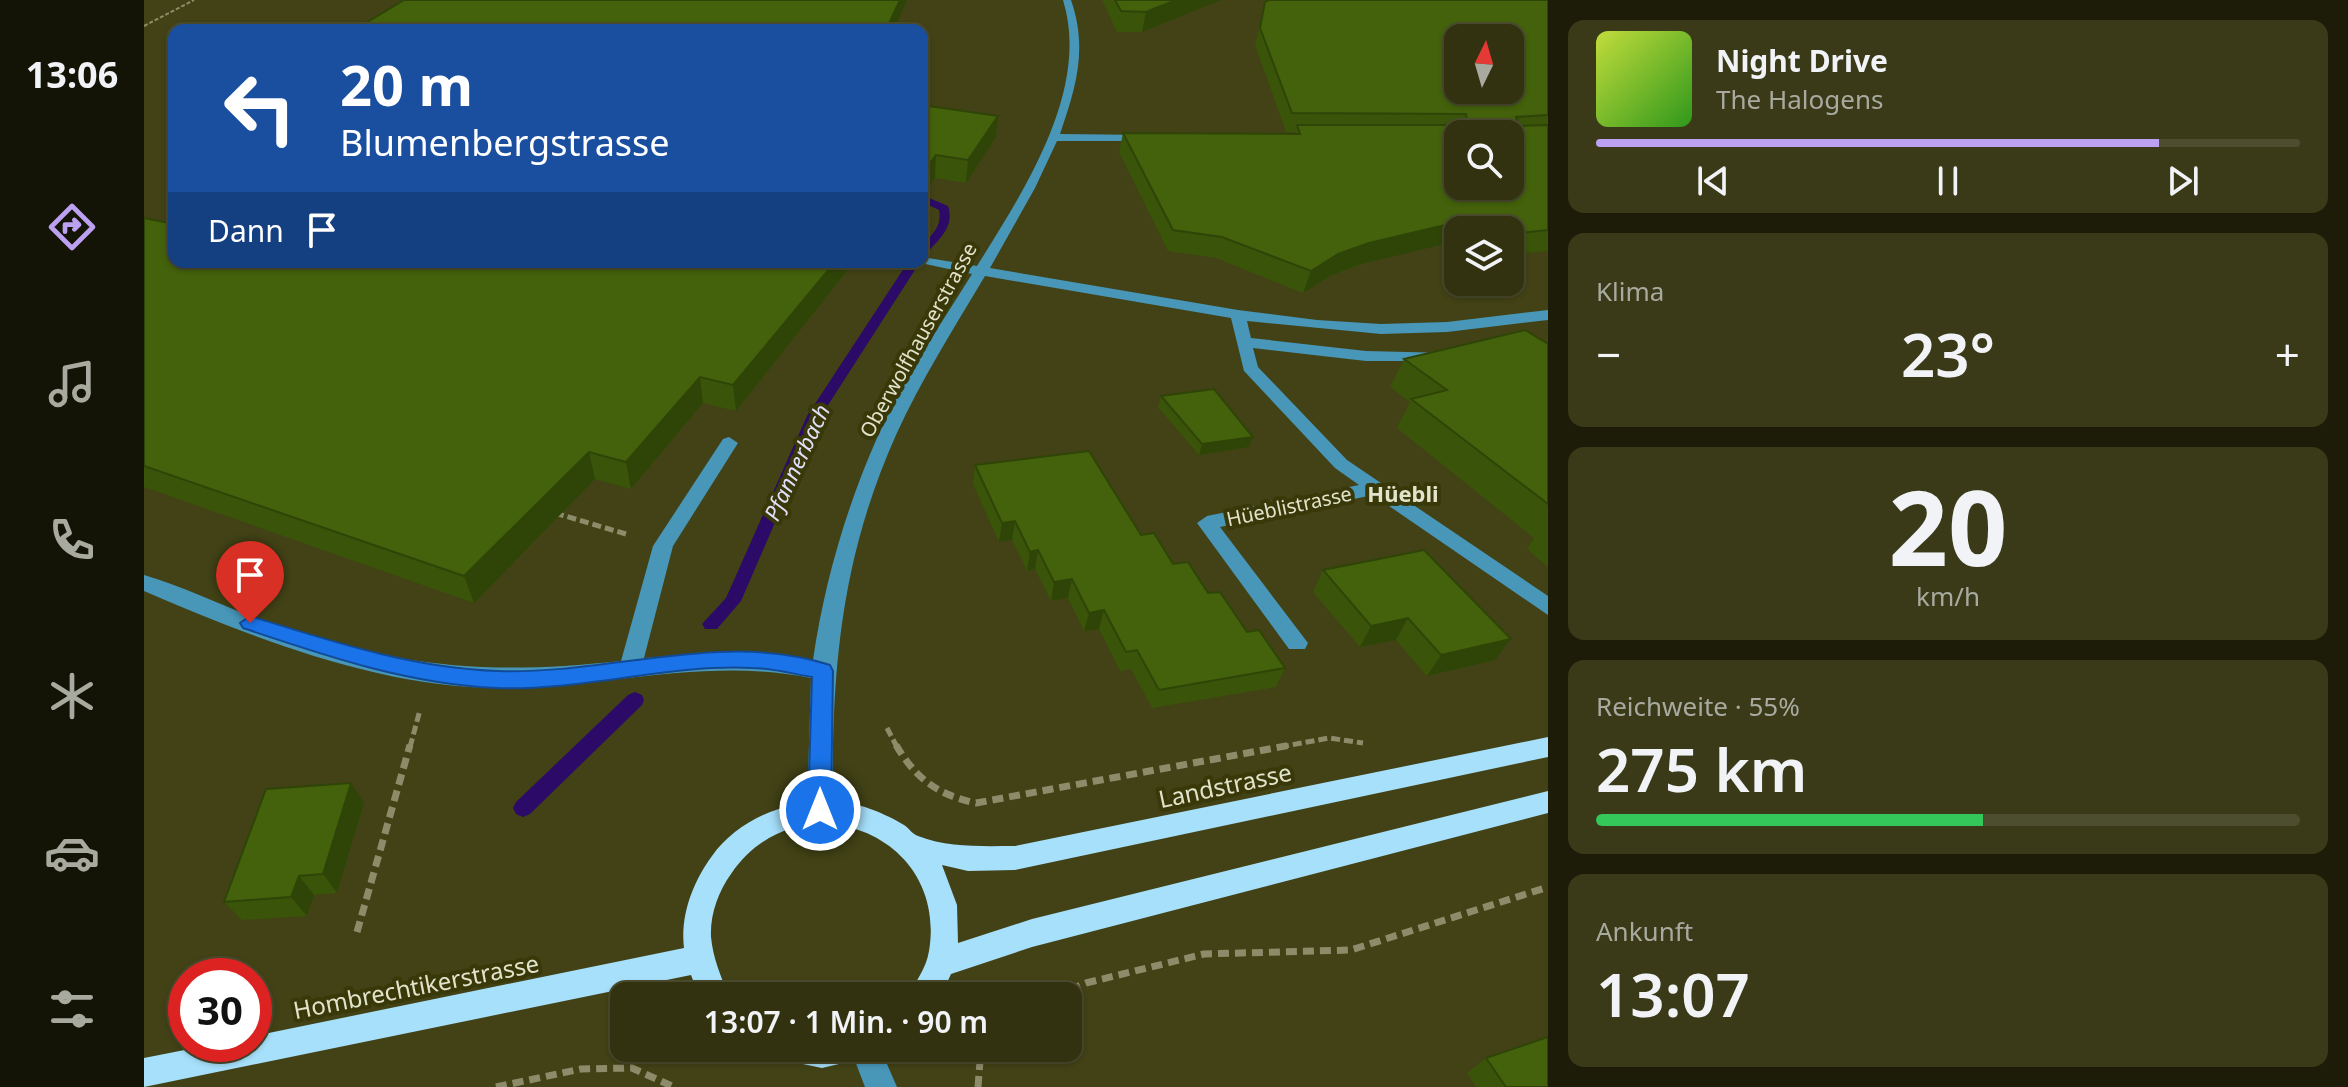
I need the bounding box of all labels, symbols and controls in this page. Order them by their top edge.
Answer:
north arrow [1444,24,1524,104]
map controls [1444,24,1524,296]
text: Night Drive [1716,40,1888,81]
text: 20 m [340,46,473,122]
text: 13:06 [26,50,118,99]
icon: left [208,56,312,160]
text: The Halogens [1716,81,1883,117]
text: Blumenbergstrasse [340,118,670,167]
button: search [1444,120,1524,200]
icon: previous [1691,159,1735,203]
icon: pause [1926,159,1970,203]
icon: next [2161,159,2205,203]
icon: directions [44,199,100,255]
icon: arrive [300,208,344,252]
text: Dann [208,210,284,251]
button: layers [1444,216,1524,296]
street label: Oberwolfhauserstrasse [853,238,983,442]
text: Klima [1596,273,1664,309]
text: 23° [1901,313,1995,395]
text: − [1596,324,1621,384]
text: + [2275,324,2300,384]
icon: music [44,356,100,412]
water label: Pfannerbach [756,399,836,525]
text: 20 [1889,455,2007,596]
district label: Hüebli [1367,478,1439,508]
street label: Hüeblistrasse [1224,480,1354,532]
icon: phone [44,512,100,568]
pin [216,541,284,623]
icon: arrive [228,553,272,597]
text: km/h [1916,578,1980,614]
icon: climate [44,668,100,724]
text: Reichweite · 55% [1596,688,1800,724]
text: 275 km [1596,728,1807,810]
street label: Landstrasse [1155,755,1295,815]
position arrow [778,768,862,852]
icon: car [44,825,100,881]
text: Ankunft [1596,913,1693,949]
street label: Hombrechtikerstrasse [290,946,542,1026]
text: 13:07 [1596,953,1750,1035]
speed limit sign: 30 [168,958,272,1062]
icon: filters [44,981,100,1037]
text: 13:07 · 1 Min. · 90 m [704,1001,988,1042]

